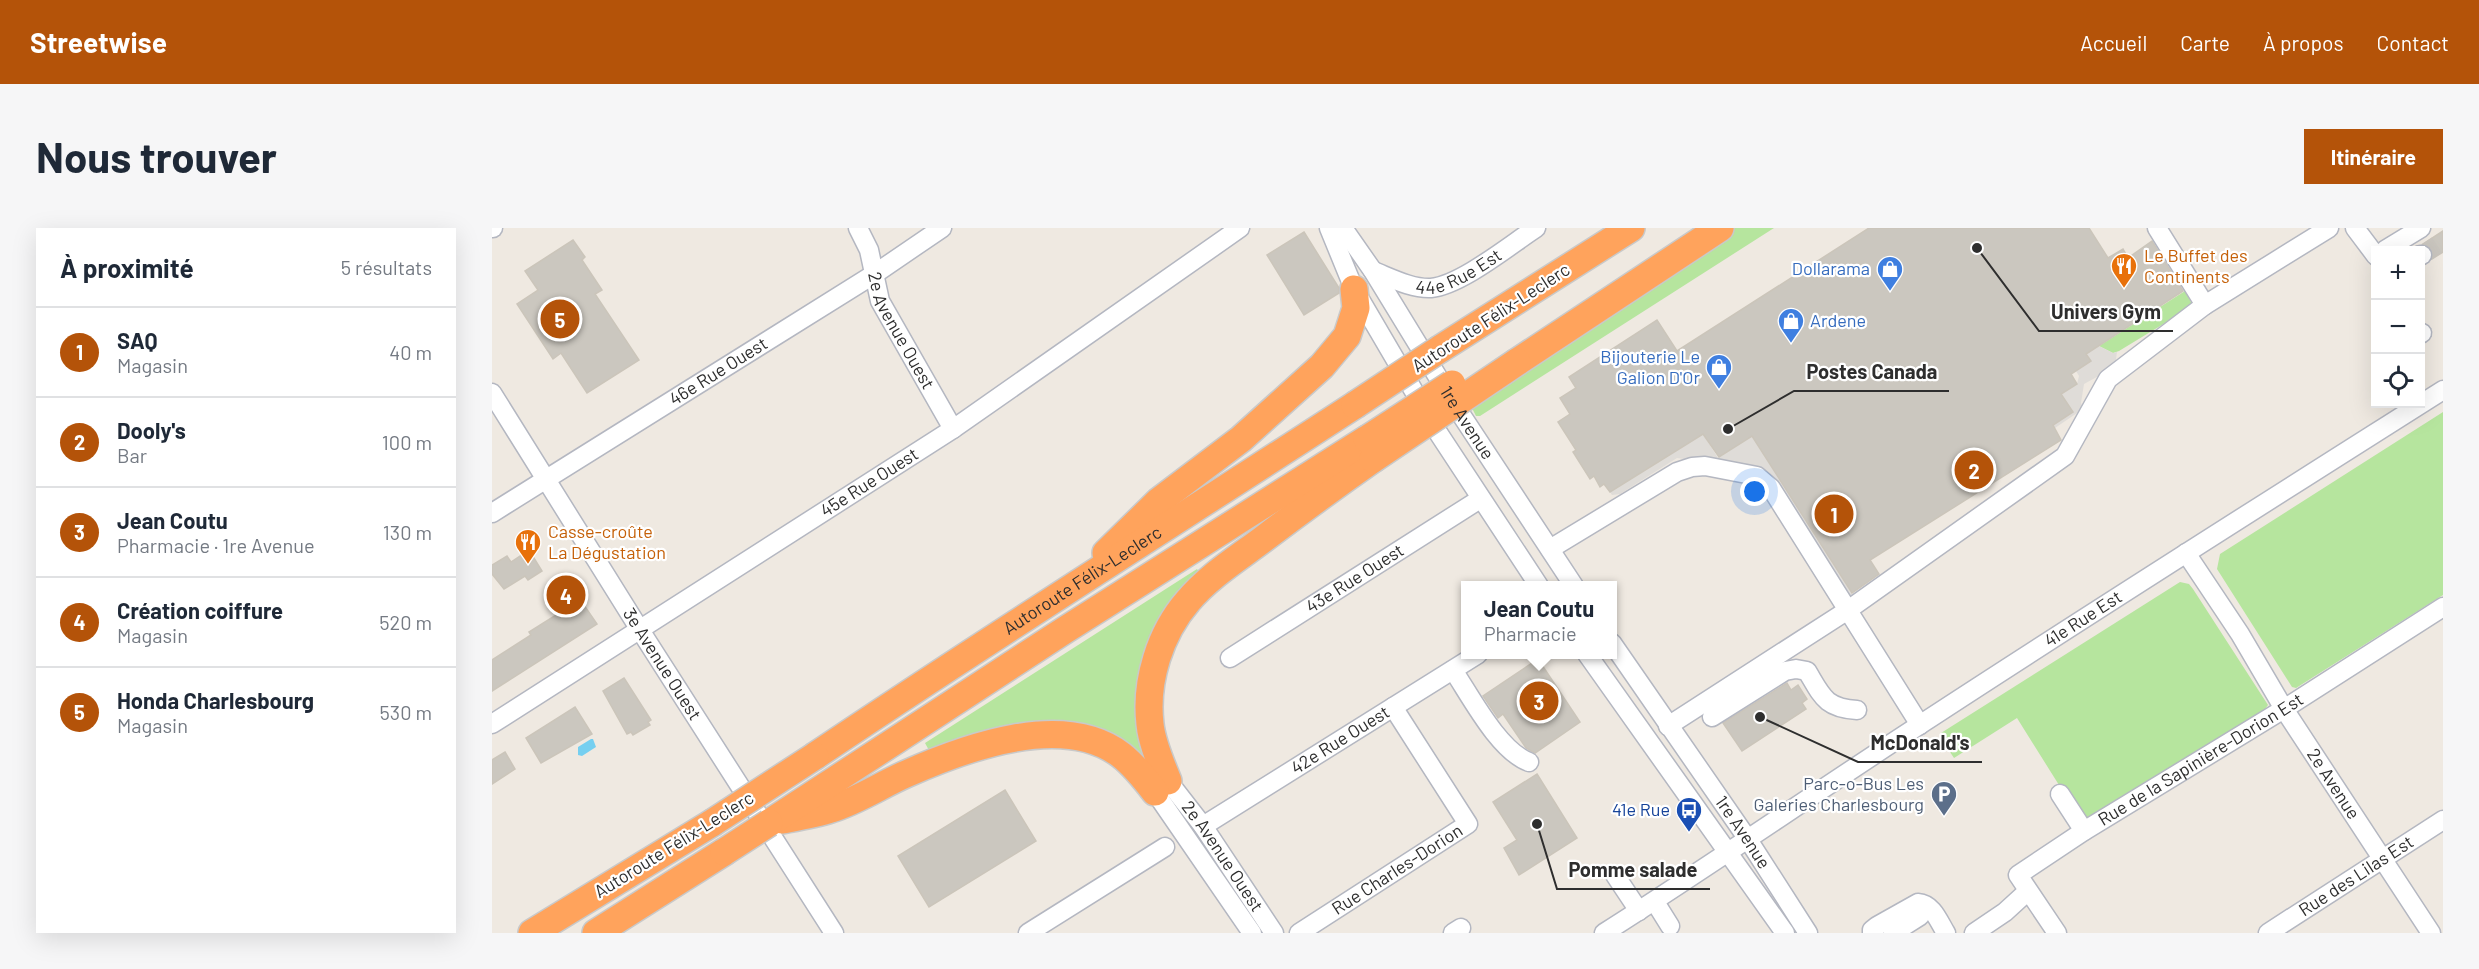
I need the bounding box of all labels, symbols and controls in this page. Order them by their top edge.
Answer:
text: Streetwise [30,25,167,59]
text: Accueil [2080,30,2147,55]
text: Carte [2180,30,2230,55]
text: À propos [2263,30,2344,55]
text: Contact [2377,30,2449,55]
button: Itinéraire [2304,129,2443,184]
text: Nous trouver [36,131,277,181]
street label: 44e Rue Est [1414,243,1505,298]
place label: Le Buffet des Continents [2144,244,2248,287]
map controls [2371,246,2425,408]
button: + [2371,246,2425,300]
restaurant icon: Le Buffet des Continents [2109,251,2139,289]
text: À proximité [60,252,194,283]
shop icon: Dollarama [1875,254,1905,292]
text: 5 résultats [341,255,432,279]
place label: Dollarama [1792,257,1870,279]
street label: Autoroute Félix-Leclerc [1407,258,1574,376]
street label: 2e Avenue Ouest [864,270,940,393]
callout: Univers Gym [2039,293,2173,331]
pin: 5 [540,296,580,341]
text: Univers Gym [2051,299,2161,323]
button: − [2371,300,2425,354]
shop icon: Ardene [1776,306,1806,344]
place label: Ardene [1810,309,1866,331]
text: SAQ [117,327,157,353]
street label: 46e Rue Ouest [665,332,771,410]
text: 1 [76,340,83,364]
text: 40 m [389,340,432,364]
place label: Bijouterie Le Galion D'Or [1600,345,1700,388]
shop icon: Bijouterie Le Galion D'Or [1704,352,1734,390]
text: Magasin [117,353,188,377]
callout: Postes Canada [1794,353,1949,391]
button: locate [2371,354,2425,408]
text: Postes Canada [1807,359,1937,383]
street label: 1re Avenue [1436,382,1500,463]
text: Dooly's [117,417,186,443]
text: 2 [74,430,85,454]
text: 100 m [382,430,432,454]
street label: 45e Rue Ouest [816,442,922,521]
text: Bar [117,443,147,467]
pin: 2 [1954,448,1994,492]
your location [1740,477,1769,506]
pin: 1 [1814,492,1854,536]
text: Jean Coutu [117,507,228,533]
text: 3 [74,520,85,544]
text: 130 m [383,520,432,544]
place label: Casse-croûte La Dégustation [548,520,666,563]
street label: Autoroute Félix-Leclerc [999,521,1165,639]
restaurant icon: Casse-croûte La Dégustation [513,527,543,565]
text: Pharmacie · 1re Avenue [117,533,315,557]
street label: 43e Rue Ouest [1301,538,1407,617]
pin: 4 [546,572,586,617]
popup [1461,581,1617,659]
street label: 41e Rue Est [2040,585,2126,651]
text: Jean Coutu [1484,595,1594,621]
text: Création coiffure [117,597,283,623]
street label: 3e Avenue Ouest [619,603,707,724]
text: 4 [73,610,86,634]
text: 520 m [379,610,432,634]
text: Pharmacie [1484,621,1577,645]
text: Magasin [117,623,188,647]
pin: 3 [1520,678,1558,724]
text: Honda Charlesbourg [117,687,314,713]
street label: Rue de la Sapinière-Dorion Est [2094,688,2307,830]
text: 5 [74,700,85,724]
text: 530 m [380,700,432,724]
street label: 42e Rue Ouest [1286,700,1393,778]
text: Magasin [117,713,188,737]
callout: McDonald's [1858,724,1982,762]
text: McDonald's [1870,730,1970,754]
street label: 2e Avenue [2303,744,2365,823]
place label: Parc-o-Bus Les Galeries Charlesbourg [1754,772,1924,815]
parking icon: Parc-o-Bus Les Galeries Charlesbourg [1929,779,1959,817]
street label: Autoroute Félix-Leclerc [590,786,757,902]
street label: 1re Avenue [1711,791,1776,872]
bus stop icon: 41e Rue [1674,795,1704,833]
street label: 2e Avenue Ouest [1178,796,1269,915]
place label: 41e Rue [1612,798,1670,820]
street label: Rue Charles-Dorion [1327,819,1466,919]
street label: Rue des Lilas Est [2294,830,2417,920]
callout: Pomme salade [1557,851,1710,889]
text: Pomme salade [1568,857,1698,881]

